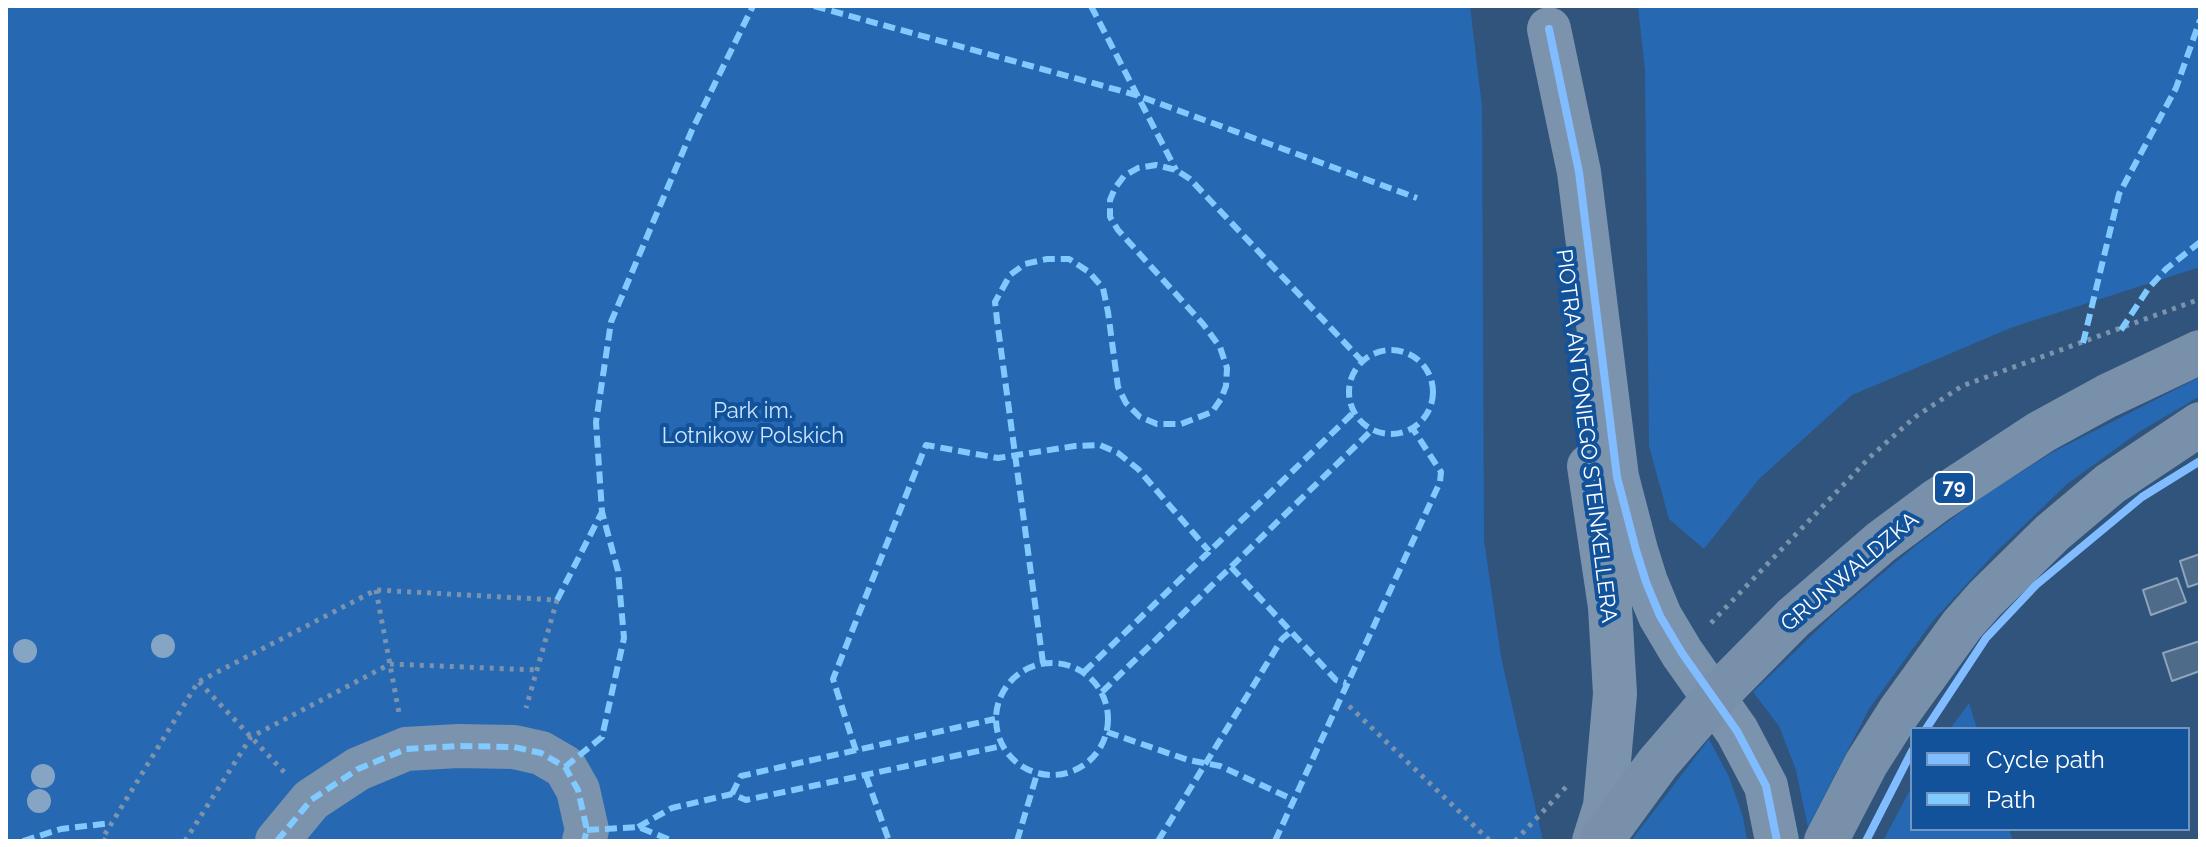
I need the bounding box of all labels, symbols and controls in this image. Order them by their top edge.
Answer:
street label: PIOTRA ANTONIEGO STEINKELLERA [1550,248,1622,624]
park label: Park im. Lotnikow Polskich [662,398,844,450]
road number: 79 [1934,472,1974,504]
street label: GRUNWALDZKA [1776,507,1924,637]
legend [1910,727,2190,831]
text: Cycle path [1986,745,2105,774]
text: Path [1986,785,2036,814]

